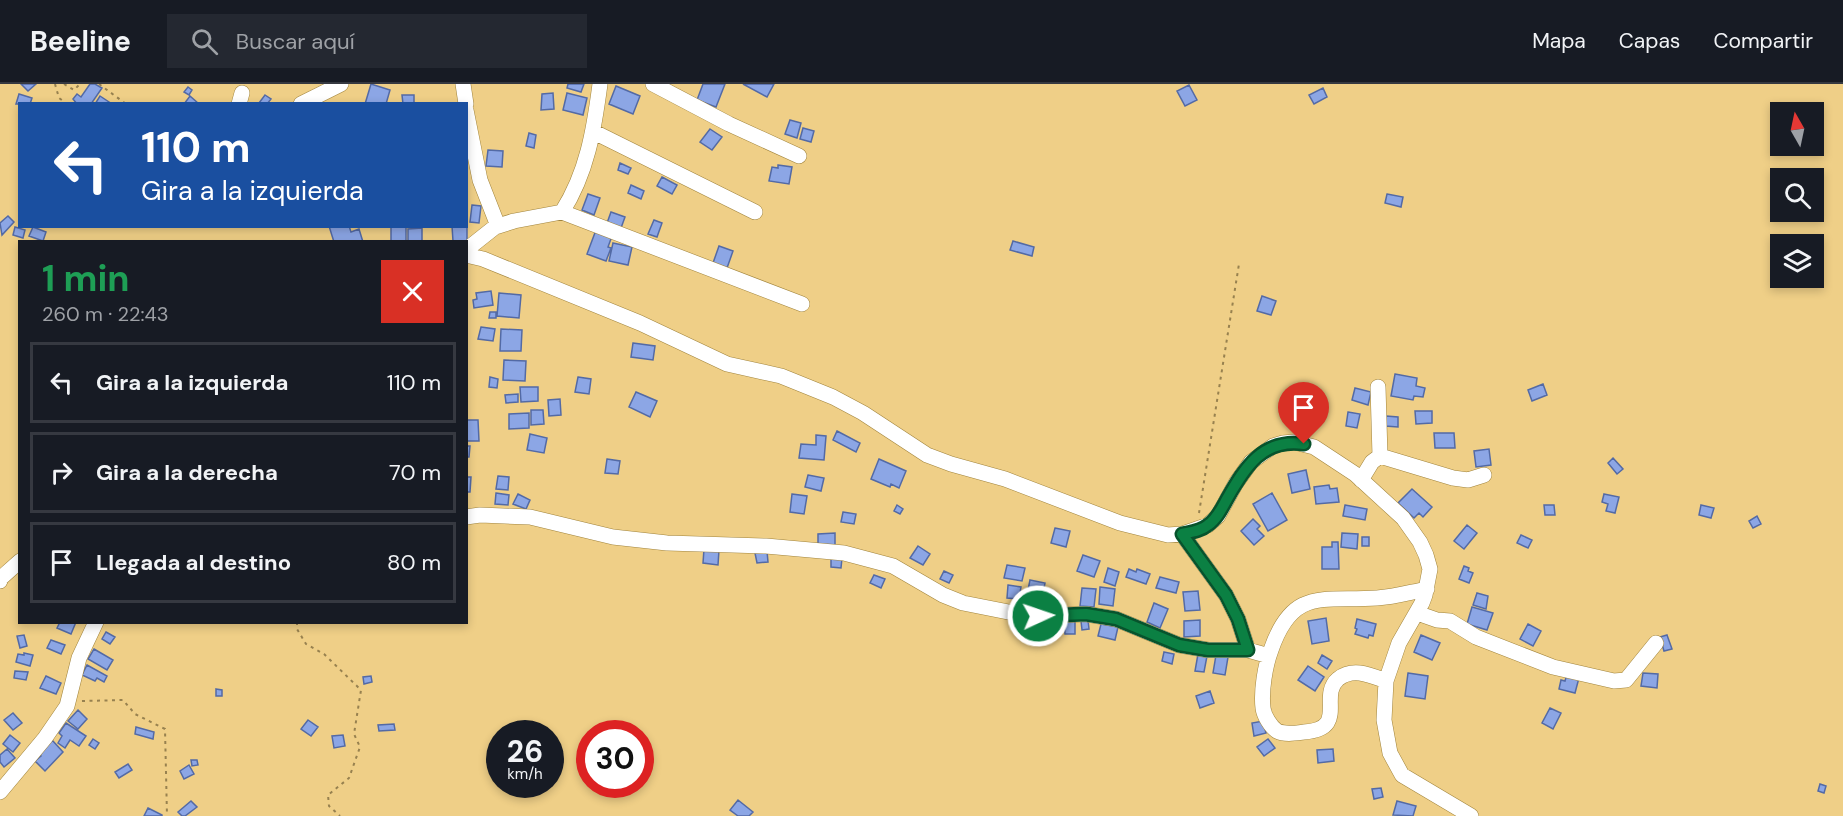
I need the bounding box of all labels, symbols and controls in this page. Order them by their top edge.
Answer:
search box [167,14,587,68]
text: Beeline [30,23,131,60]
icon: search [188,25,221,58]
text: Buscar aquí [236,27,355,56]
text: Mapa [1532,27,1586,55]
text: Capas [1619,27,1680,55]
text: Compartir [1713,27,1813,55]
north arrow [1770,102,1824,156]
map controls [1770,102,1824,288]
text: 110 m [141,120,251,175]
icon: left [42,126,120,204]
button: search [1770,168,1824,222]
text: Gira a la izquierda [141,173,364,208]
button: layers [1770,234,1824,288]
text: 1 min [42,255,130,302]
button: close [381,260,444,323]
text: 260 m · 22:43 [42,301,169,327]
icon: left [45,366,78,399]
text: Gira a la izquierda [96,368,288,397]
text: 110 m [387,368,441,397]
pin [1278,382,1329,444]
icon: arrive [1287,391,1320,424]
icon: right [45,456,78,489]
text: Gira a la derecha [96,458,278,487]
text: 70 m [389,458,441,487]
icon: arrive [45,546,78,579]
text: Llegada al destino [96,548,291,577]
text: 80 m [387,548,441,577]
position arrow [1006,584,1070,648]
speed limit sign: 30 [576,720,654,798]
text: 26 [507,732,543,771]
text: km/h [507,764,543,784]

